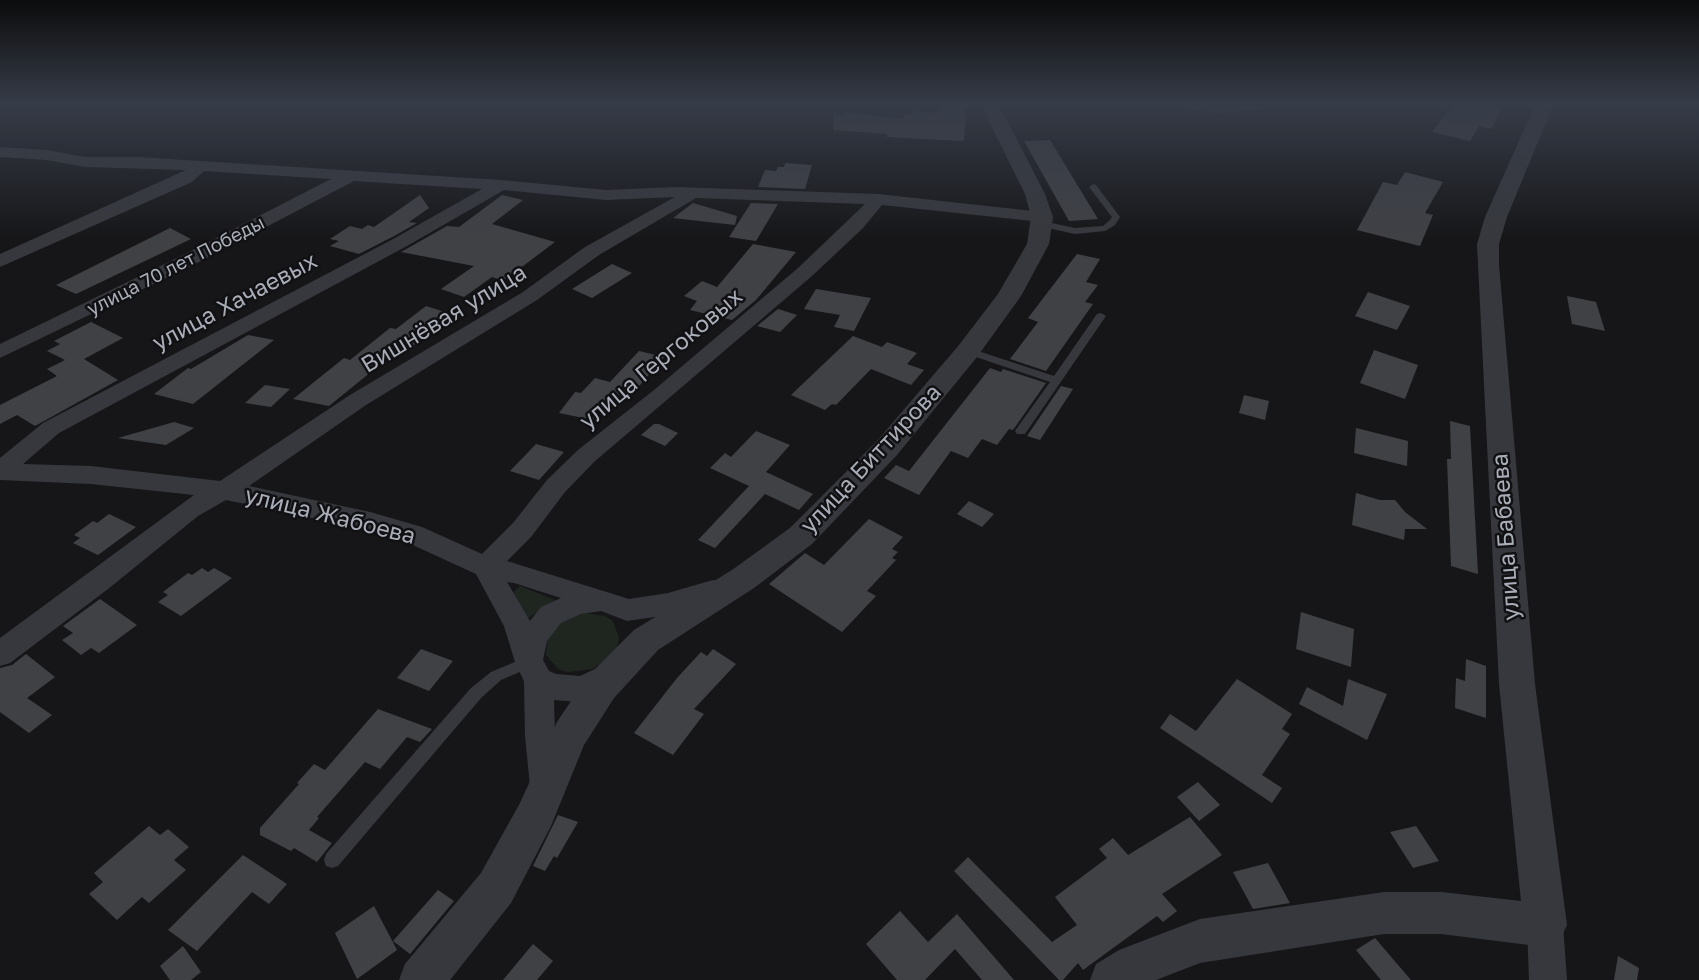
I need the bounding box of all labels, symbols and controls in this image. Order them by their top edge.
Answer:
street label: улица 70 лет Победы [83,211,269,321]
street label: улица Хачаевых [148,247,322,357]
street label: Вишнёвая улица [356,259,532,379]
street label: улица Гергоковых [574,283,748,435]
street label: улица Биттирова [795,379,947,539]
street label: улица Бабаева [1486,453,1526,621]
street label: улица Жабоева [242,481,418,551]

